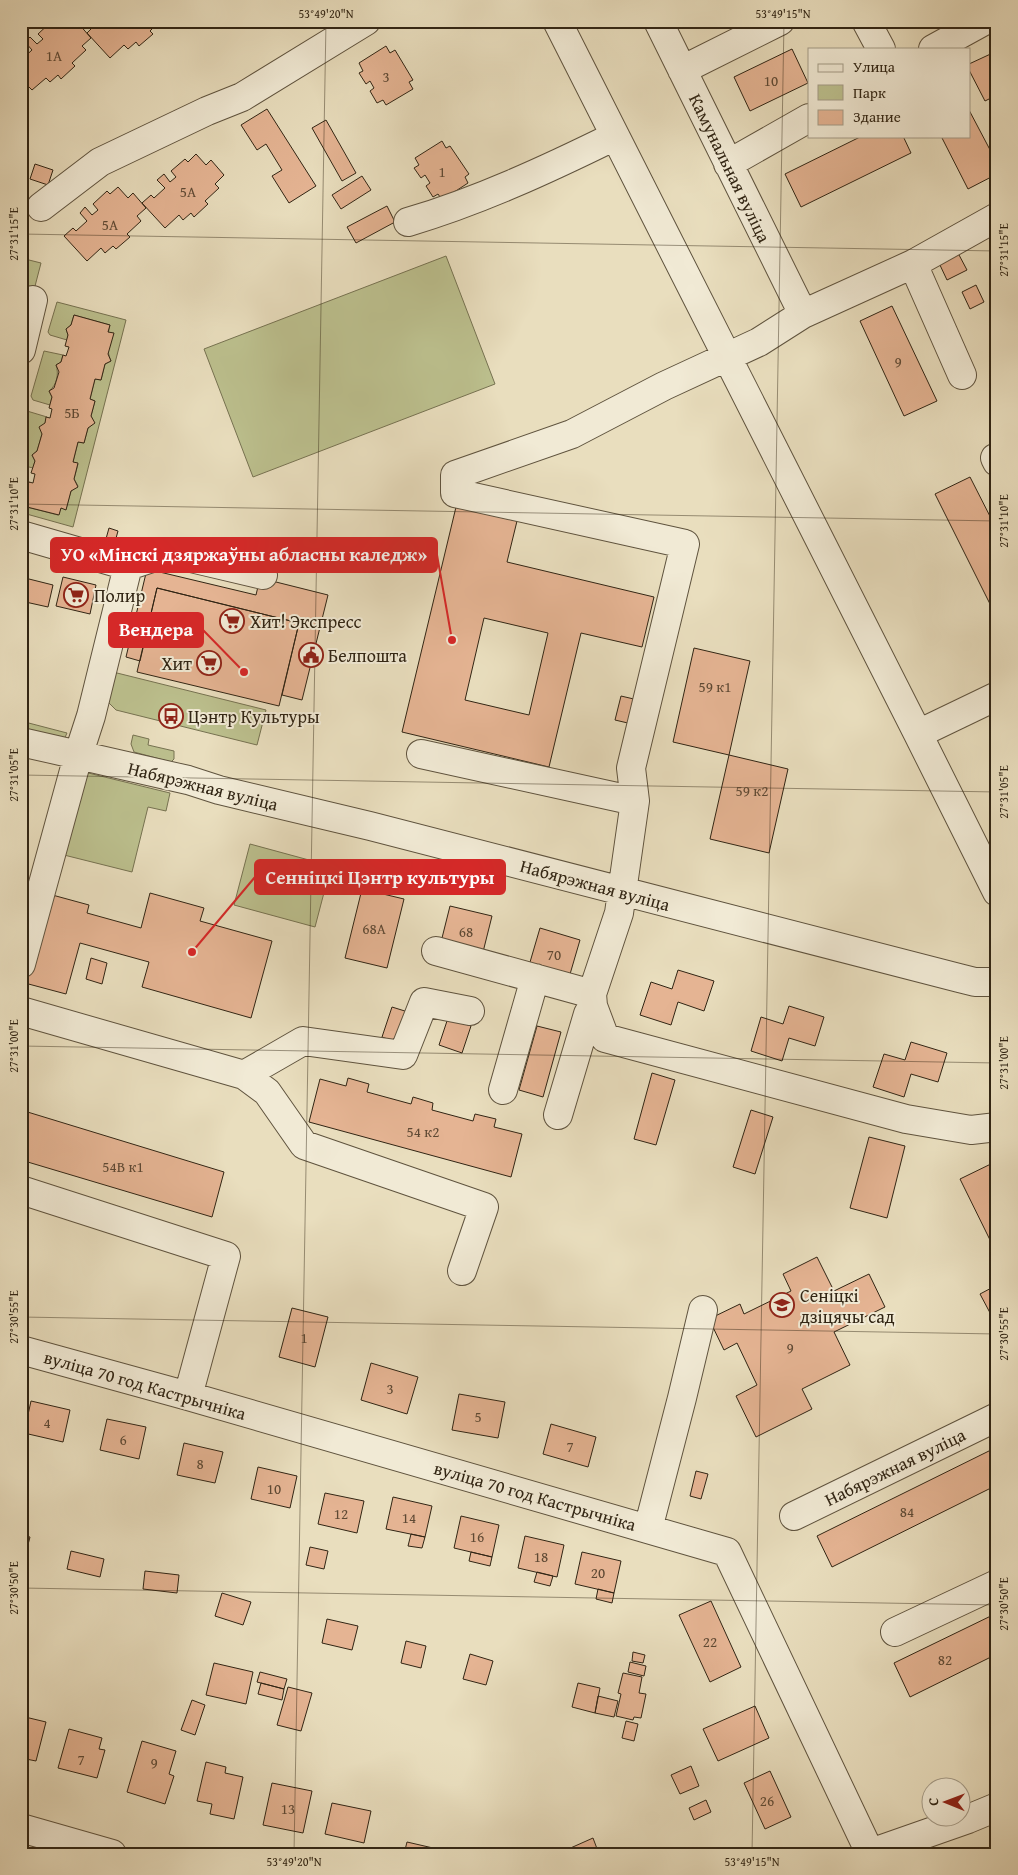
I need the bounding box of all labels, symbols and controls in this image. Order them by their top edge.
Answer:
text: 53°49'20"N [298,5,354,22]
text: 53°49'15"N [755,5,811,22]
house number: 1А [46,45,62,66]
legend [808,48,970,138]
text: Улица [853,56,896,77]
house number: 3 [382,66,390,87]
house number: 10 [764,70,778,91]
text: Парк [853,82,886,103]
street label: Камунальная вуліца [682,89,778,247]
text: Здание [853,106,901,127]
house number: 1 [438,161,446,182]
house number: 5А [180,181,196,202]
text: 27°31'15"E [5,207,22,261]
house number: 5А [102,214,118,235]
text: 27°31'15"E [995,223,1012,277]
house number: 9 [894,351,902,372]
house number: 5Б [64,402,80,423]
text: 27°31'10"E [5,477,22,531]
text: 27°31'10"E [995,494,1012,548]
callout: УО «Мінскі дзяржаўны абласны каледж» [51,538,437,572]
text: УО «Мінскі дзяржаўны абласны каледж» [61,540,427,568]
supermarket icon: Полир [63,582,89,608]
place label: Полир [94,582,145,609]
supermarket icon: Хит! Экспресс [219,608,245,634]
place label: Хит! Экспресс [250,608,362,635]
callout: Вендера [109,613,203,647]
text: Вендера [119,615,193,643]
public building icon: Белпошта [298,642,324,668]
place label: Белпошта [328,642,407,669]
place label: Хит [161,650,192,677]
supermarket icon: Хит [196,650,222,676]
house number: 59 к1 [699,676,731,697]
bus stop icon: Цэнтр Культуры [158,703,184,729]
place label: Цэнтр Культуры [188,703,320,730]
text: 27°31'05"E [5,748,22,802]
street label: Набярэжная вуліца [125,754,281,818]
text: 27°31'05"E [995,765,1012,819]
house number: 59 к2 [736,780,768,801]
street label: Набярэжная вуліца [517,852,673,918]
callout: Сенніцкі Цэнтр культуры [255,860,505,894]
text: Сенніцкі Цэнтр культуры [265,863,495,891]
house number: 68А [362,918,386,939]
house number: 68 [459,921,473,942]
house number: 70 [547,944,561,965]
text: 27°31'00"E [5,1019,22,1073]
text: 27°31'00"E [995,1036,1012,1090]
house number: 54 к2 [407,1121,439,1142]
house number: 54В к1 [102,1156,144,1177]
place label: Сеніцкі дзіцячы сад [800,1282,895,1330]
text: 27°30'55"E [5,1290,22,1344]
school or university icon: Сеніцкі дзіцячы сад [769,1292,795,1318]
text: 27°30'55"E [995,1307,1012,1361]
house number: 1 [300,1327,308,1348]
house number: 9 [786,1337,794,1358]
street label: вуліца 70 год Кастрычніка [41,1343,250,1427]
house number: 3 [386,1378,394,1399]
house number: 5 [474,1406,482,1427]
house number: 4 [43,1412,51,1433]
street label: Набярэжная вуліца [820,1421,971,1513]
house number: 6 [119,1429,127,1450]
house number: 7 [566,1436,574,1457]
house number: 8 [196,1453,204,1474]
street label: вуліца 70 год Кастрычніка [431,1454,640,1538]
house number: 10 [267,1478,281,1499]
house number: 84 [900,1501,914,1522]
house number: 12 [334,1503,348,1524]
house number: 14 [402,1507,416,1528]
house number: 16 [470,1526,484,1547]
house number: 18 [534,1546,548,1567]
text: 27°30'50"E [5,1561,22,1615]
house number: 20 [591,1562,605,1583]
text: 27°30'50"E [995,1577,1012,1631]
house number: 22 [703,1631,717,1652]
house number: 82 [938,1649,952,1670]
house number: 7 [77,1749,85,1770]
house number: 9 [150,1752,158,1773]
north arrow [920,1778,970,1828]
house number: 26 [760,1790,774,1811]
house number: 13 [281,1798,295,1819]
text: С [923,1798,943,1806]
text: 53°49'20"N [266,1853,322,1870]
text: 53°49'15"N [724,1853,780,1870]

